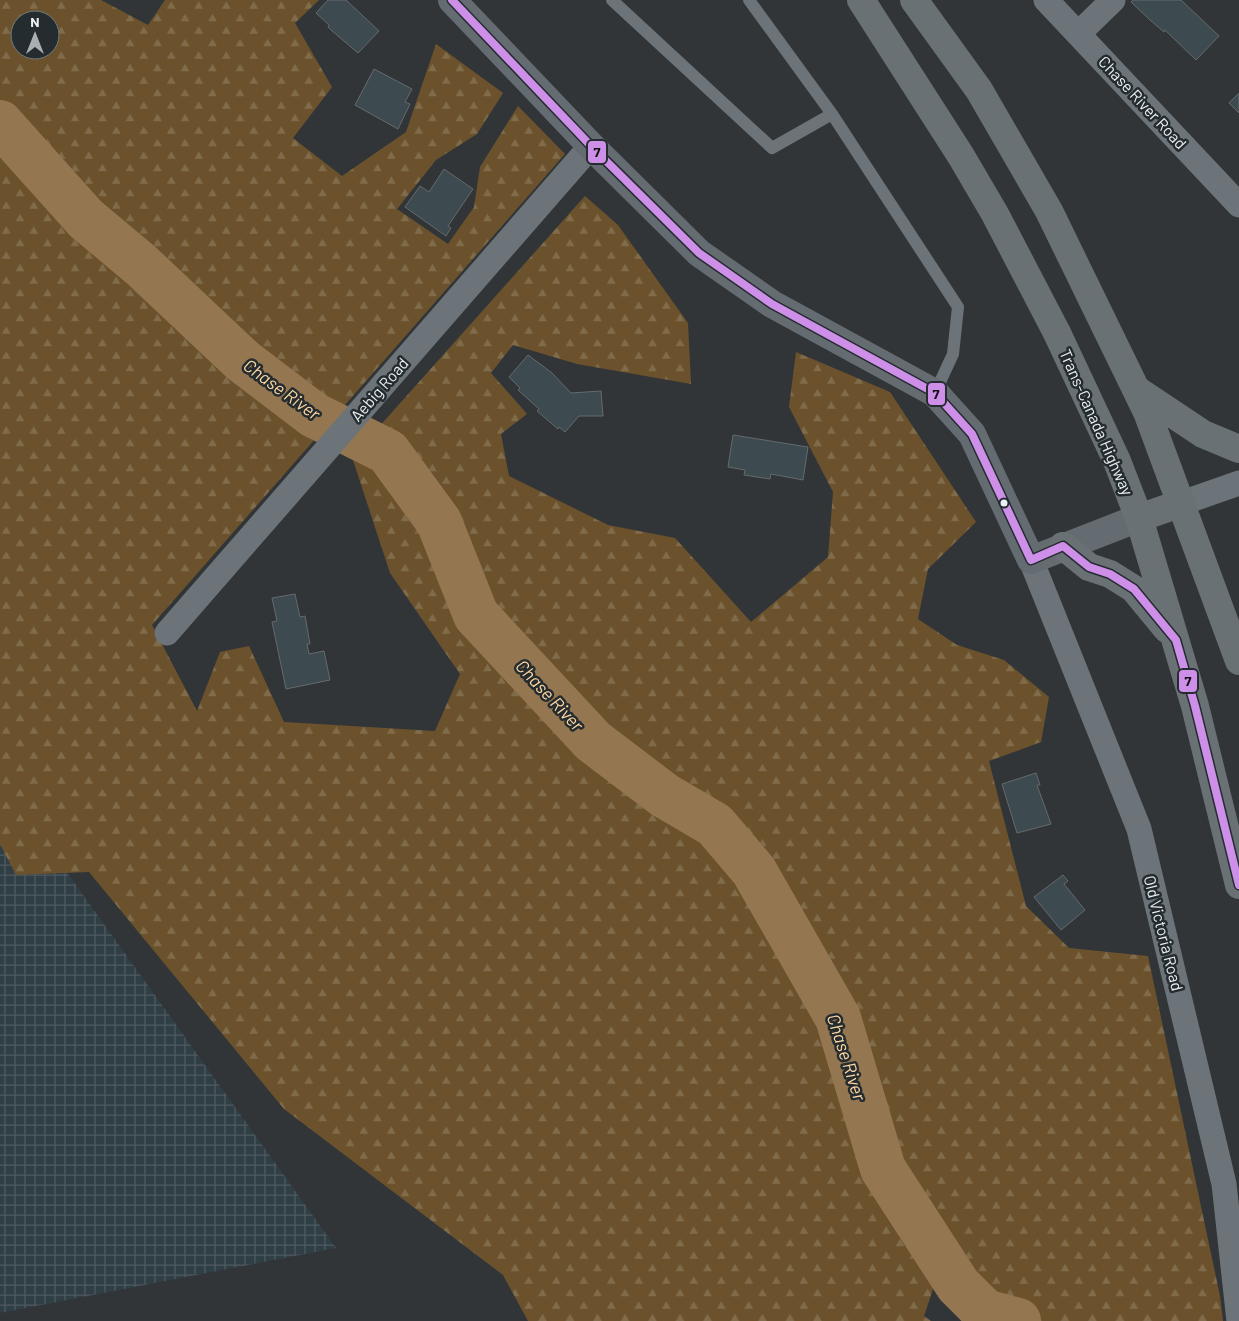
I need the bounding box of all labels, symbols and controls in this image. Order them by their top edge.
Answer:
north arrow [10,10,60,60]
text: N [30,13,40,30]
street label: Chase River Road [1095,52,1191,152]
line badge: 7 [587,140,607,164]
text: 7 [594,143,601,160]
street label: Trans-Canada Highway [1056,346,1138,499]
street label: Aebig Road [346,353,412,425]
water label: Chase River [239,354,325,425]
line badge: 7 [927,382,946,406]
text: 7 [933,385,940,402]
unlabelled marker [999,498,1009,508]
water label: Chase River [511,655,589,736]
line badge: 7 [1178,669,1198,693]
text: 7 [1185,672,1192,689]
street label: Old Victoria Road [1140,873,1188,993]
water label: Chase River [823,1011,871,1104]

